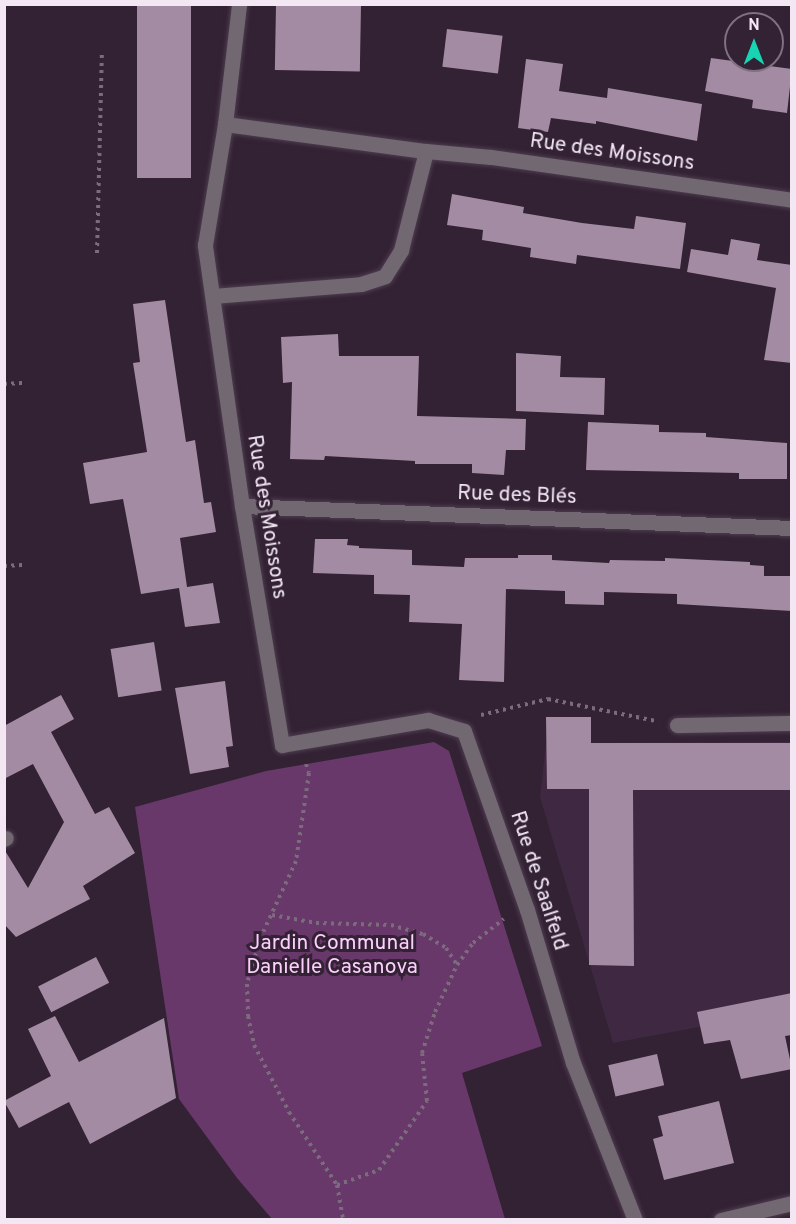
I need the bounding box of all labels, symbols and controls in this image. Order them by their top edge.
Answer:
north arrow [724,12,784,72]
text: N [748,16,760,36]
street label: Rue des Moissons [528,129,696,177]
street label: Rue des Moissons [241,433,291,601]
street label: Rue des Blés [457,481,577,511]
street label: Rue de Saalfeld [504,808,572,954]
park label: Jardin Communal Danielle Casanova [246,931,418,981]

